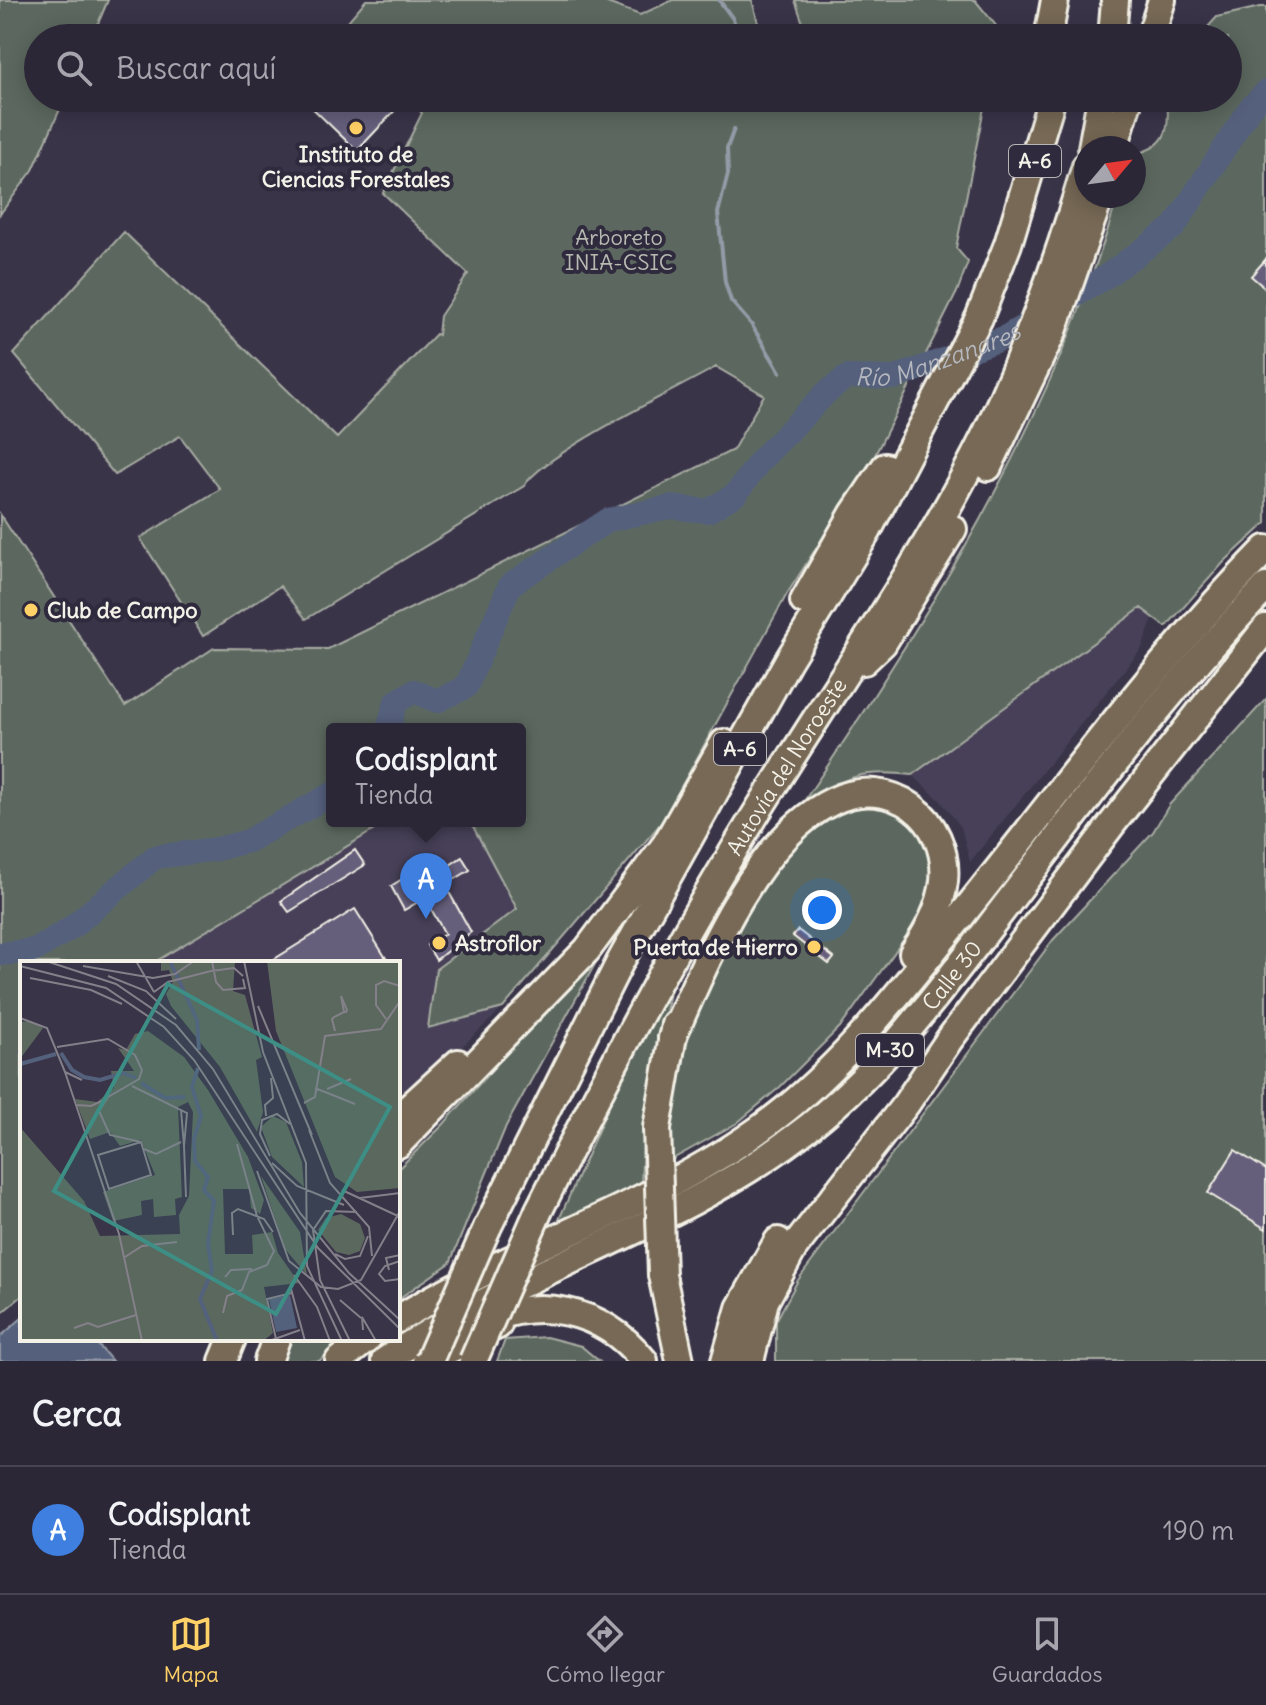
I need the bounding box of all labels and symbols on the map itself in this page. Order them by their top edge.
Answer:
marker: Instituto de Ciencias Forestales [347,119,365,137]
north arrow [1074,136,1146,208]
place label: Instituto de Ciencias Forestales [262,140,450,193]
road number: A-6 [1009,145,1061,177]
park label: Arboreto INIA-CSIC [565,223,673,276]
water label: Río Manzanares [855,315,1026,392]
place label: Club de Campo [47,596,198,624]
marker: Club de Campo [22,601,40,619]
street label: Autovía del Noroeste [720,673,853,860]
road number: A-6 [714,733,766,765]
pin: A [400,853,452,919]
your location [802,890,842,930]
place label: Astroflor [455,929,542,957]
place label: Puerta de Hierro [633,933,798,961]
marker: Astroflor [430,934,448,952]
street label: Calle 30 [916,935,988,1016]
marker: Puerta de Hierro [805,938,823,956]
inset map [20,961,400,1341]
road number: M-30 [856,1034,924,1066]

